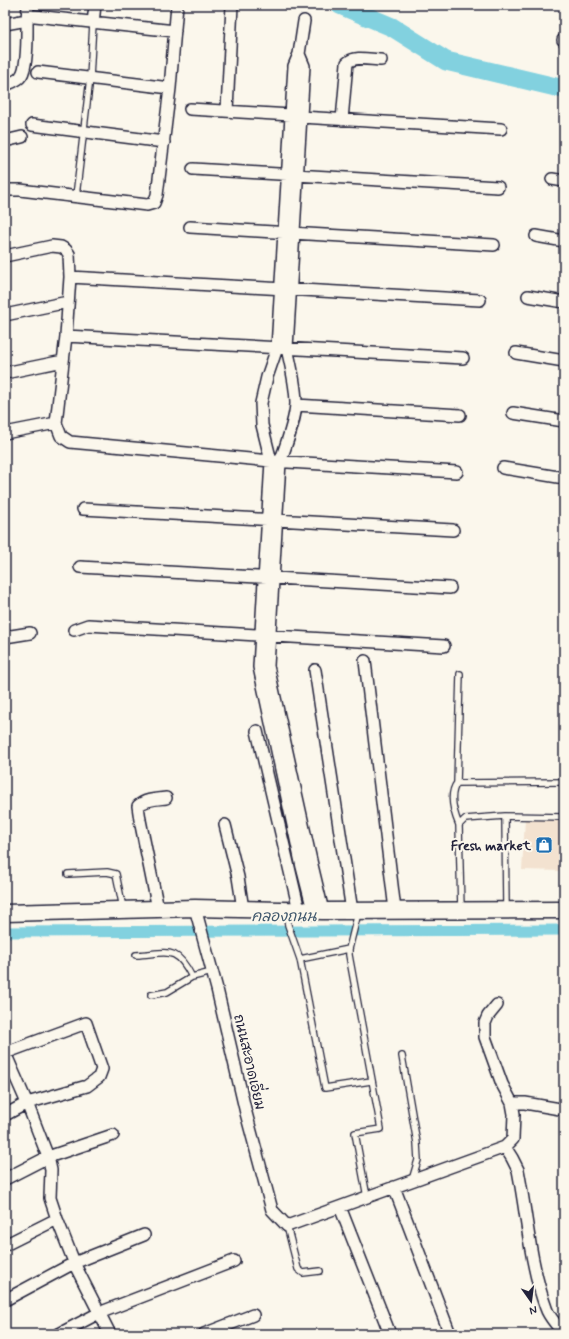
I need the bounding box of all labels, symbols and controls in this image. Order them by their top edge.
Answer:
shop icon: Fresh market [534,835,554,855]
place label: Fresh market [451,837,532,855]
water label: คลองถนน [252,907,317,927]
street label: ถนนสะอาดเอี่ยม [229,1011,274,1112]
north arrow [511,1281,551,1321]
text: N [528,1302,538,1317]

